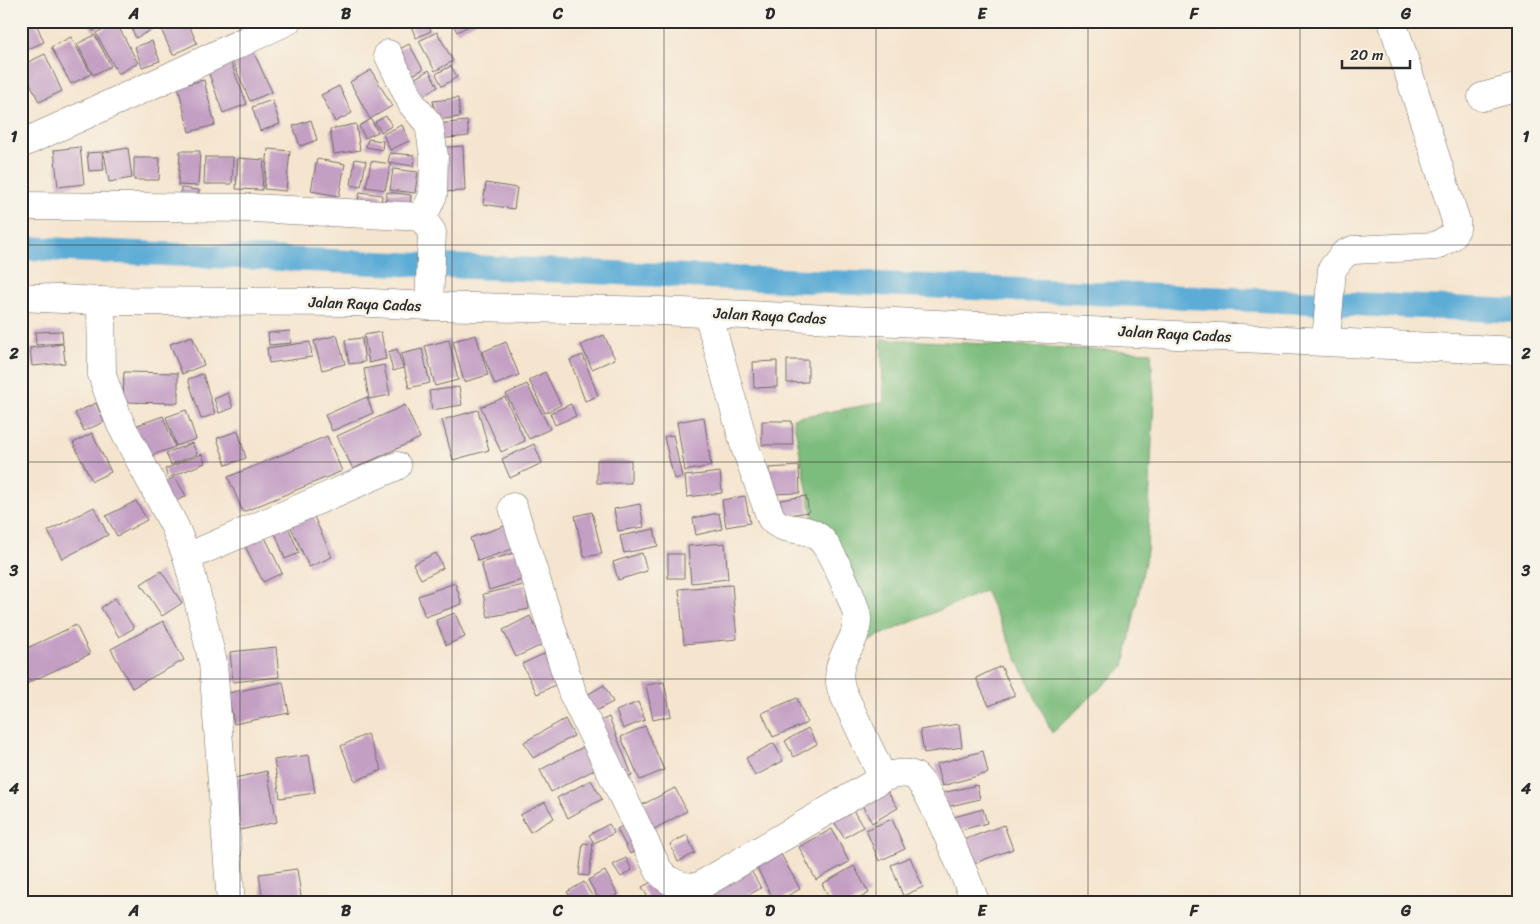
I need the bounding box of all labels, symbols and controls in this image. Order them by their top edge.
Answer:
text: A [128,0,139,28]
text: B [341,0,352,28]
text: C [552,0,564,28]
text: D [765,0,775,28]
text: E [978,0,988,28]
text: F [1189,0,1200,28]
text: G [1400,0,1412,28]
scale bar [1342,38,1410,70]
text: 20 m [1350,42,1384,68]
text: 1 [11,122,18,151]
text: 1 [1523,122,1530,151]
street label: Jalan Raya Cadas [307,289,422,319]
street label: Jalan Raya Cadas [712,300,827,332]
street label: Jalan Raya Cadas [1117,318,1232,350]
text: 2 [8,339,19,368]
text: 2 [1520,339,1531,368]
text: 3 [9,556,19,585]
text: 3 [1521,556,1531,585]
text: 4 [8,774,19,803]
text: 4 [1520,774,1531,803]
text: A [128,896,139,924]
text: B [341,896,352,924]
text: C [552,896,564,924]
text: D [765,896,775,924]
text: E [978,896,988,924]
text: F [1189,896,1200,924]
text: G [1400,896,1412,924]

